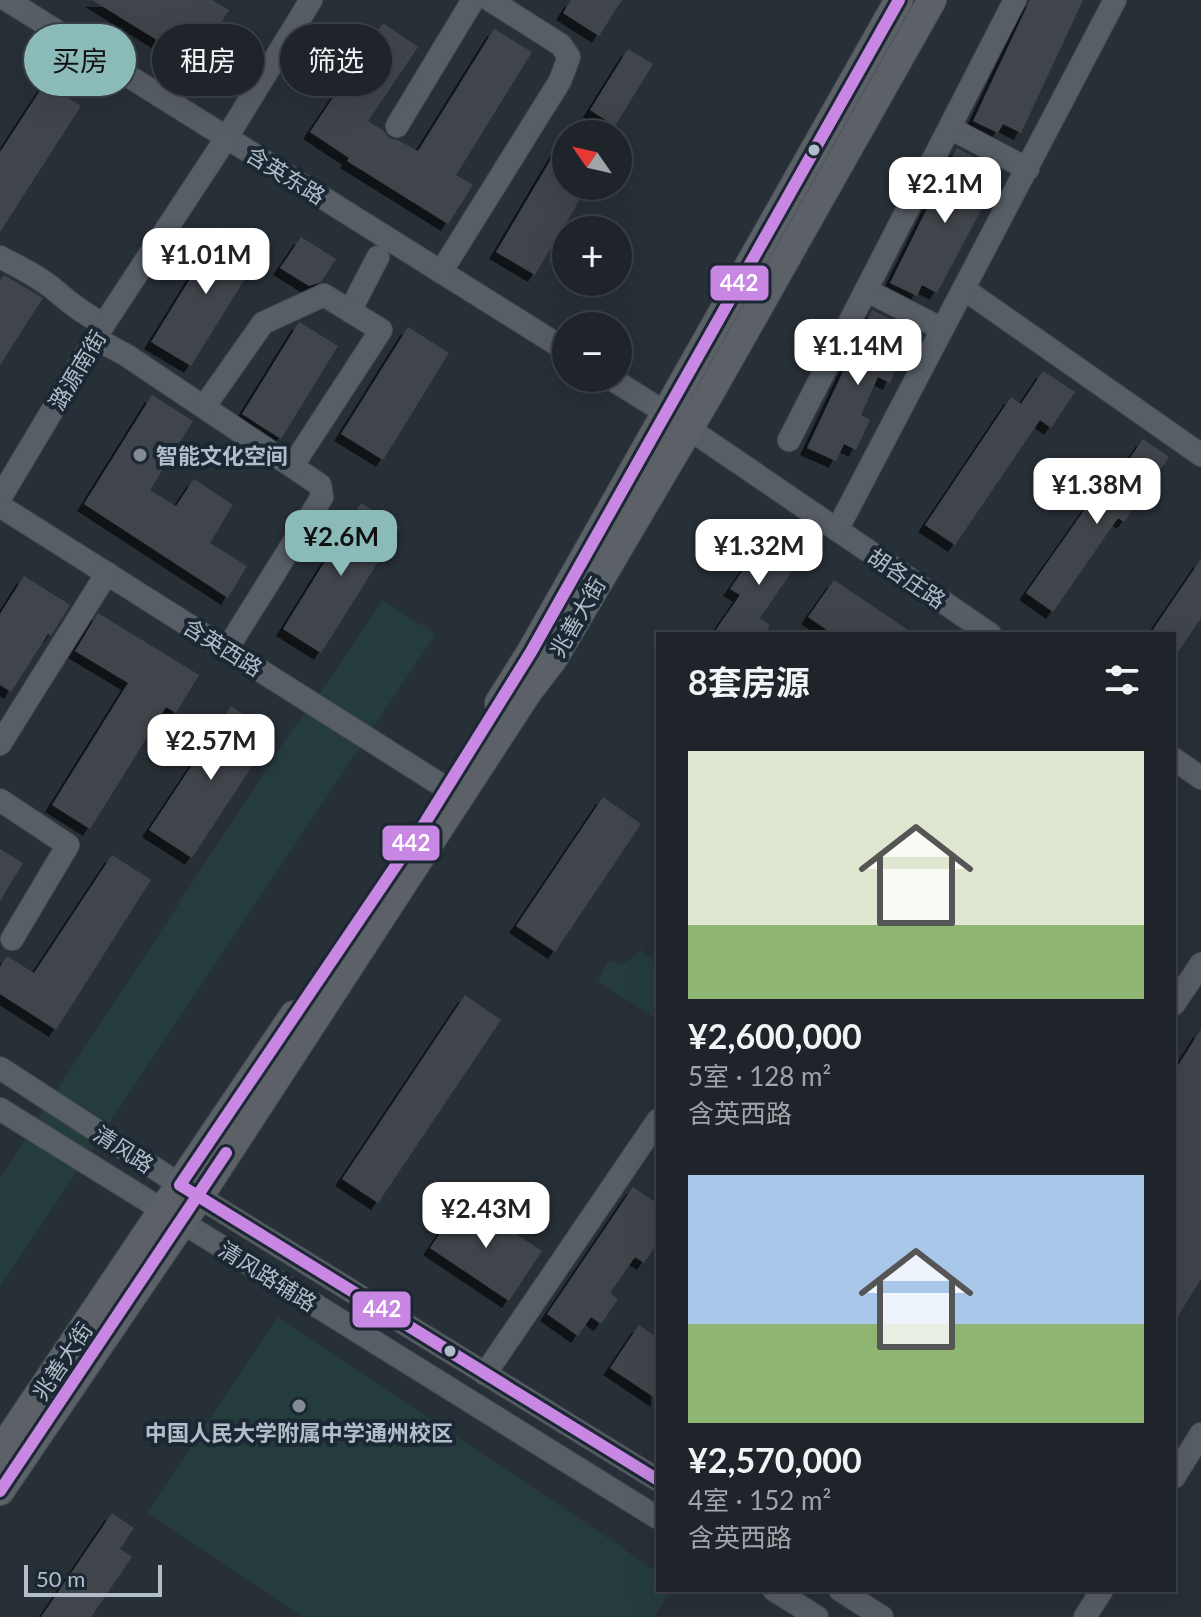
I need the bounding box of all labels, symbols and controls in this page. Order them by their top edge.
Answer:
chip: 买房 [24,24,136,96]
chip: 租房 [152,24,264,96]
chip: 筛选 [280,24,392,96]
north arrow [552,120,632,200]
map controls [552,120,632,392]
street label: 含英东路 [242,140,330,210]
unlabelled marker [806,142,822,158]
pin: ¥2.1M [889,157,1001,225]
text: ¥2.1M [907,167,983,199]
button: + [552,216,632,296]
pin: ¥1.01M [141,228,271,296]
text: ¥1.01M [160,238,252,270]
line badge: 442 [709,264,770,302]
text: 442 [720,269,758,296]
button: − [552,312,632,392]
pin: ¥1.14M [793,319,923,387]
street label: 潞源南街 [43,325,111,415]
text: ¥1.14M [812,329,904,361]
place label: 智能文化空间 [156,442,288,469]
marker: 智能文化空间 [131,446,149,464]
pin: ¥1.38M [1032,458,1162,526]
text: ¥1.38M [1051,468,1143,500]
pin: ¥2.6M [285,510,397,578]
pin: ¥1.32M [694,519,824,587]
text: ¥2.6M [303,520,379,552]
text: ¥1.32M [713,529,805,561]
street label: 胡各庄路 [863,542,951,614]
street label: 兆善大街 [543,572,611,662]
street label: 含英西路 [179,612,267,682]
icon: filters [1100,658,1144,702]
text: 8套房源 [688,661,810,702]
pin: ¥2.57M [146,714,276,782]
text: ¥2.57M [165,724,257,756]
icon: home [844,803,988,947]
line badge: 442 [381,824,441,862]
text: 442 [392,829,430,856]
text: ¥2,600,000 [688,1015,862,1056]
text: 5室 · 128 m² [688,1060,831,1092]
text: 含英西路 [688,1097,792,1129]
street label: 清风路 [89,1120,159,1178]
pin: ¥2.43M [421,1182,551,1250]
text: ¥2.43M [440,1192,532,1224]
icon: home [844,1227,988,1371]
street label: 清风路辅路 [214,1235,322,1317]
line badge: 442 [351,1290,412,1329]
text: 442 [363,1295,401,1322]
street label: 兆善大街 [26,1317,98,1405]
unlabelled marker [442,1343,458,1359]
marker: 中国人民大学附属中学通州校区 [290,1397,308,1415]
place label: 中国人民大学附属中学通州校区 [145,1419,453,1446]
text: ¥2,570,000 [688,1439,862,1480]
text: 4室 · 152 m² [688,1484,831,1516]
text: 含英西路 [688,1521,792,1553]
scale bar [24,1561,162,1597]
text: 50 m [36,1565,85,1592]

